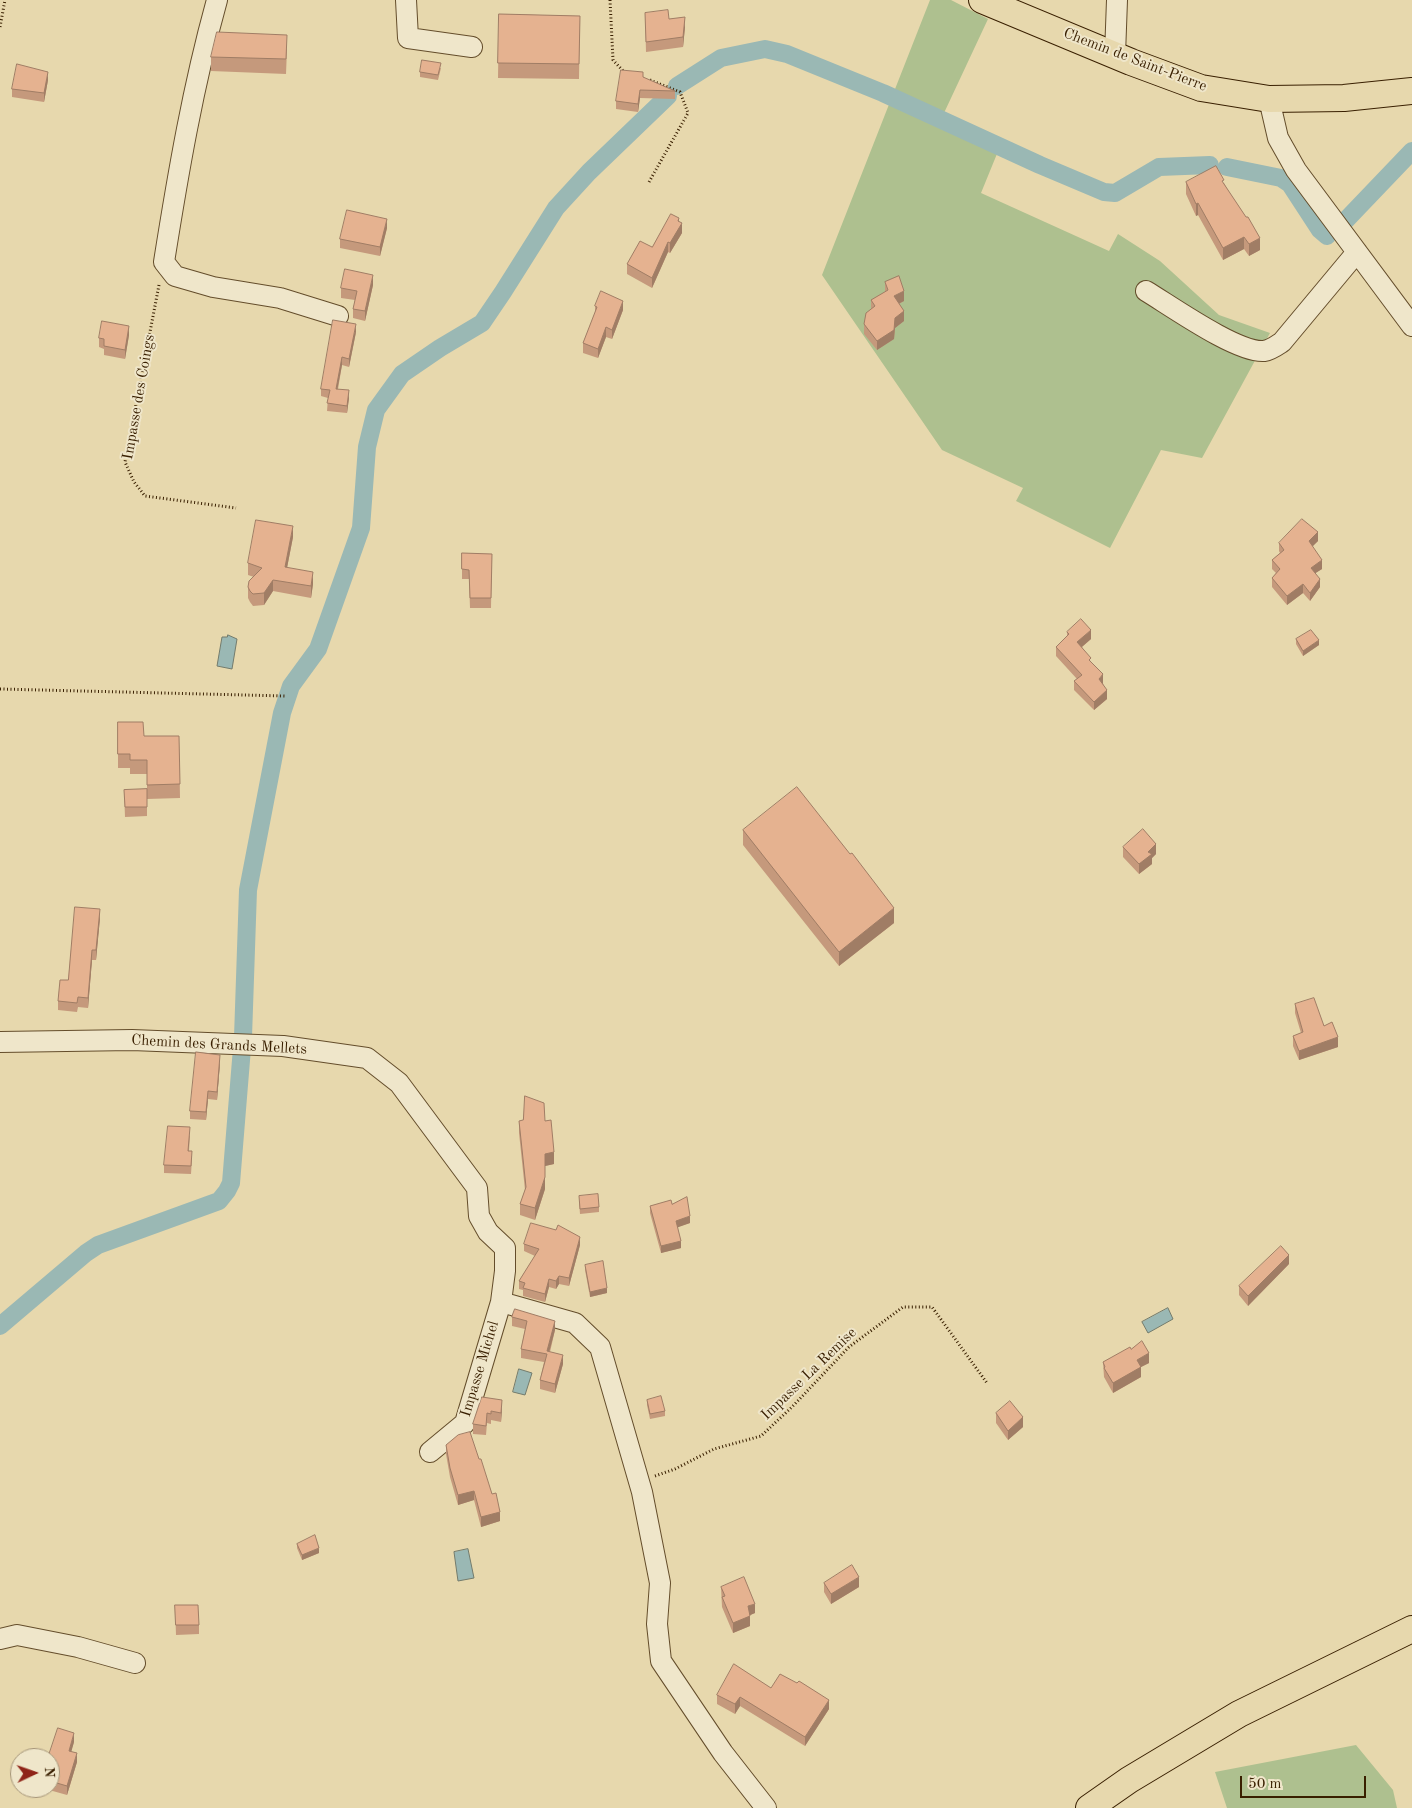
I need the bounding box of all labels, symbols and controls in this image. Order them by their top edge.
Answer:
street label: Chemin de Saint-Pierre [1061,24,1209,96]
street label: Impasse des Coings [119,333,159,461]
street label: Chemin des Grands Mellets [131,1031,307,1059]
street label: Impasse Michel [457,1319,503,1419]
street label: Impasse La Remise [758,1324,860,1424]
north arrow [10,1748,60,1798]
scale bar [1242,1766,1368,1798]
text: N [42,1767,56,1778]
text: 50 m [1248,1777,1282,1792]

